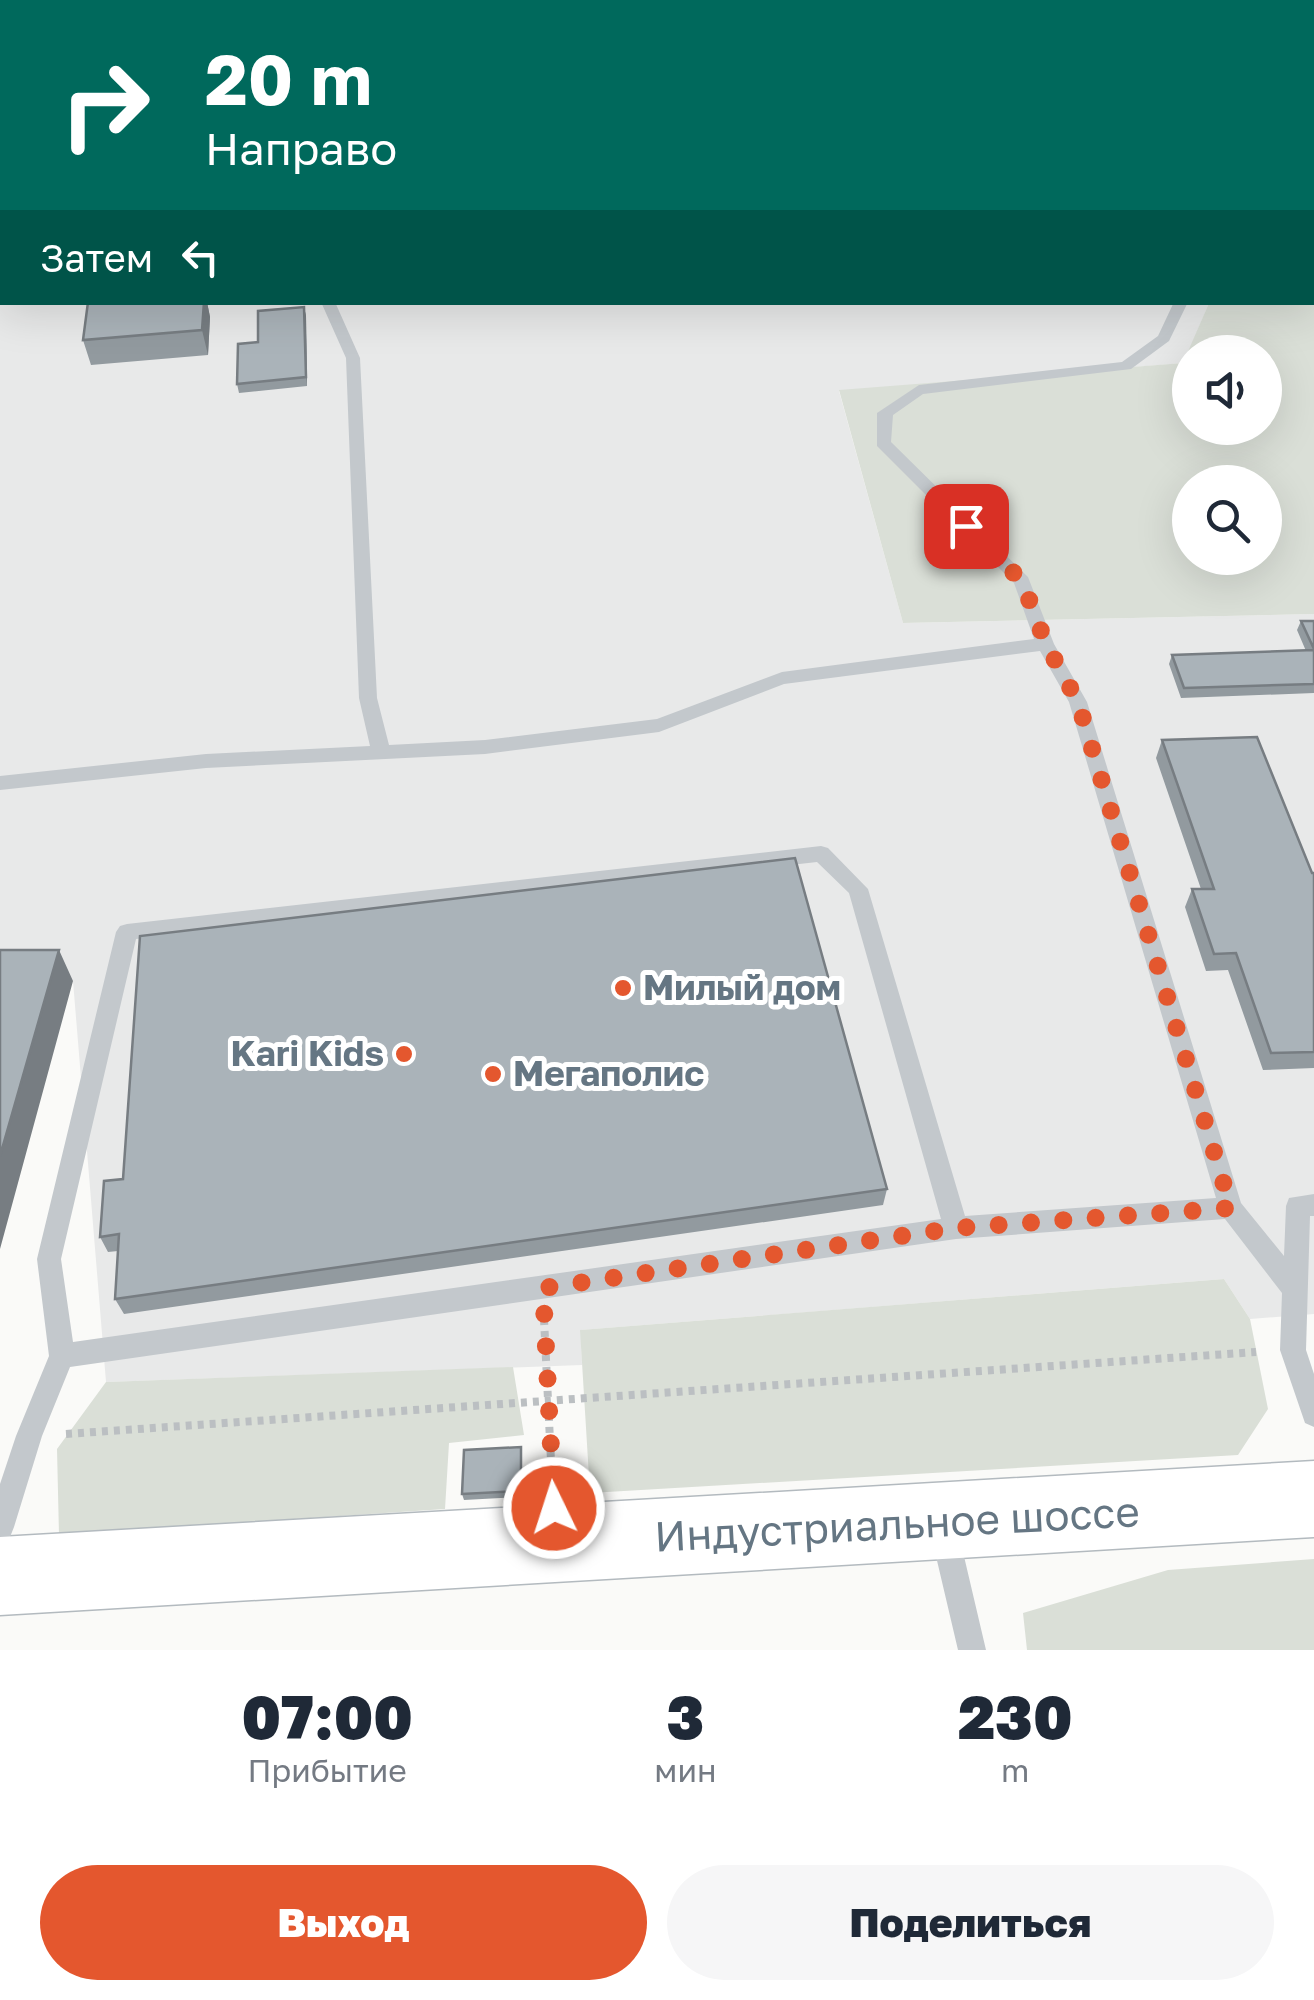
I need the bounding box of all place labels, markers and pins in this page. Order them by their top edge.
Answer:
pin [924,484,1009,569]
place label: Милый дом [643,966,841,1008]
marker: Милый дом [612,977,634,999]
place label: Kari Kids [231,1032,384,1074]
marker: Kari Kids [393,1043,415,1065]
place label: Мегаполис [513,1052,704,1094]
marker: Мегаполис [482,1063,504,1085]

